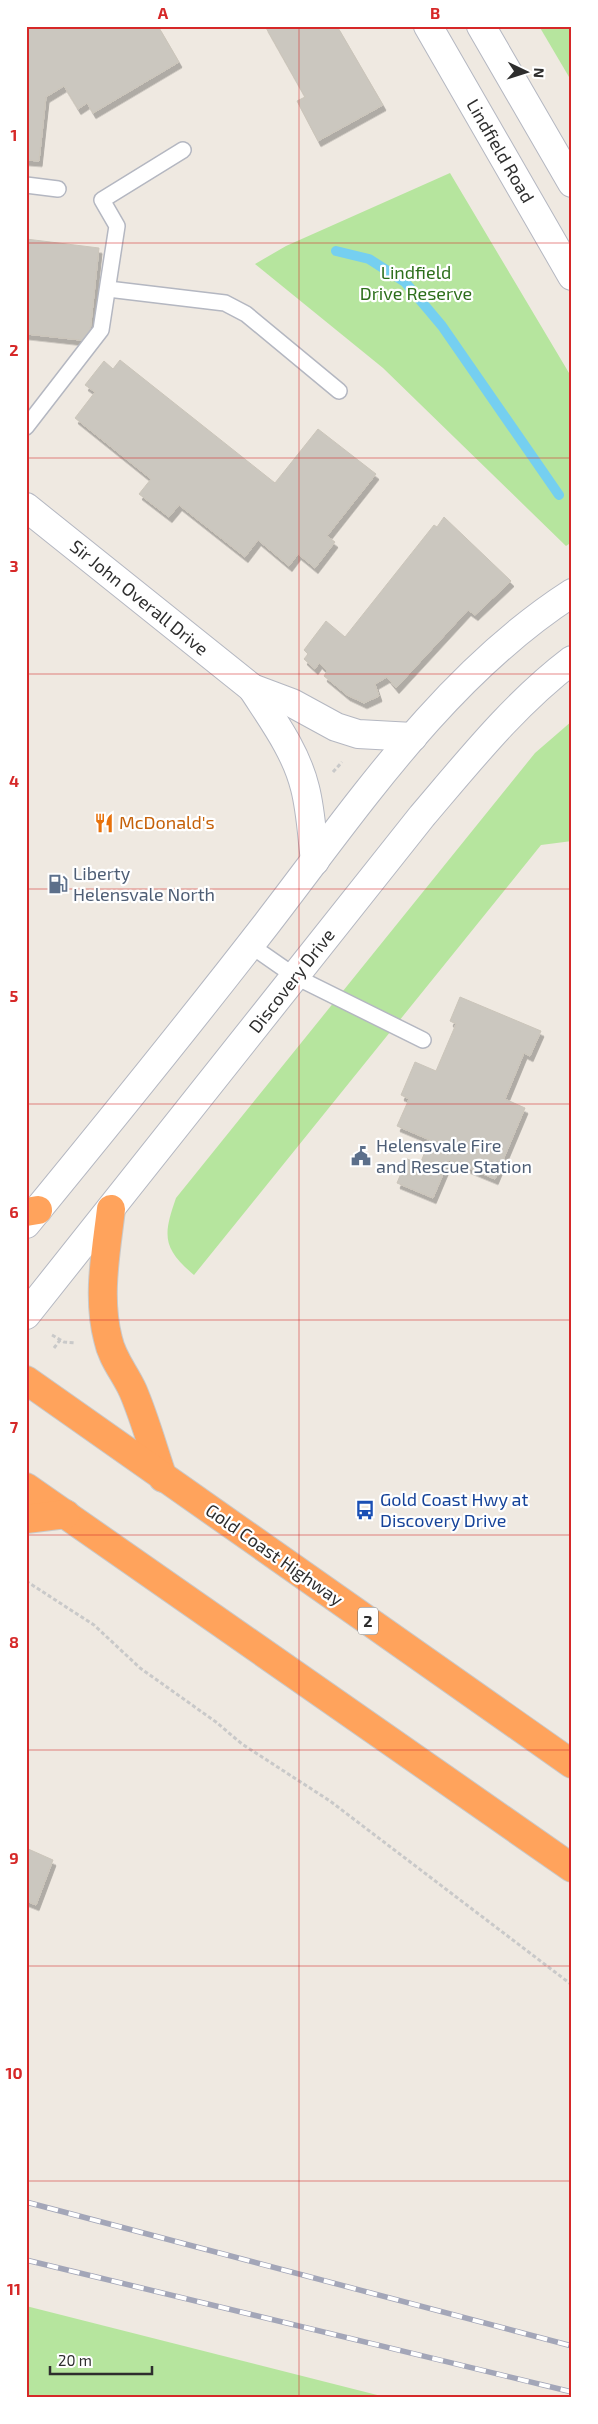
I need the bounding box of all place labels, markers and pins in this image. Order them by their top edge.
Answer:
place label: McDonald's [119,811,215,833]
restaurant icon: McDonald's [93,812,115,834]
place label: Liberty Helensvale North [73,862,215,905]
fuel station icon: Liberty Helensvale North [47,873,69,895]
place label: Helensvale Fire and Rescue Station [376,1134,532,1177]
public building icon: Helensvale Fire and Rescue Station [350,1145,372,1167]
place label: Gold Coast Hwy at Discovery Drive [380,1488,528,1531]
bus stop icon: Gold Coast Hwy at Discovery Drive [354,1499,376,1521]

